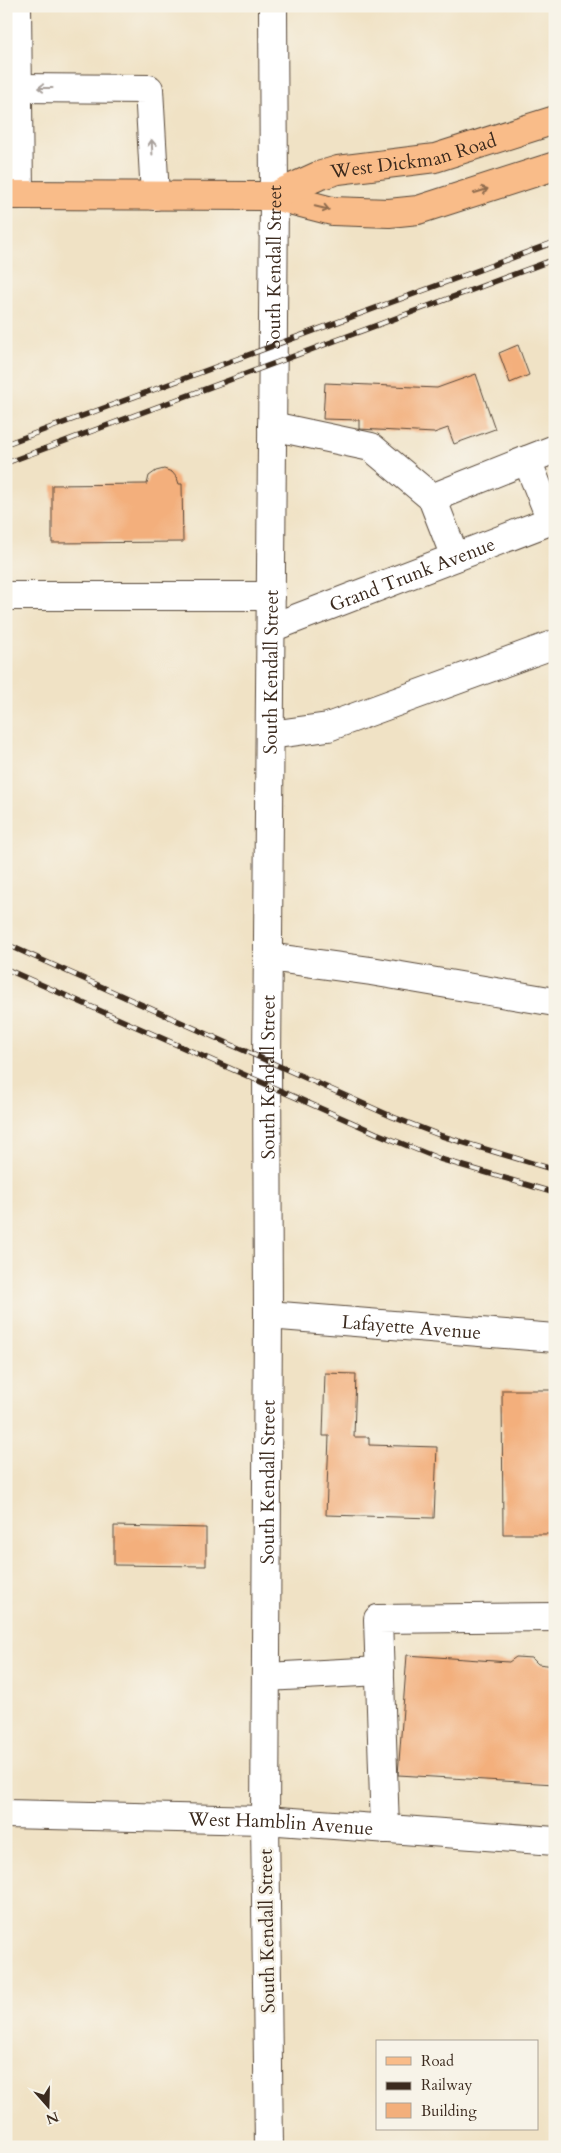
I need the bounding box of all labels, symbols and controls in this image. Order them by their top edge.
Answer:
one-way arrow [38,83,54,93]
street label: West Dickman Road [328,127,500,185]
one-way arrow [148,139,157,155]
street label: South Kendall Street [261,185,288,349]
one-way arrow [472,185,488,195]
one-way arrow [313,204,329,214]
street label: Grand Trunk Avenue [326,531,499,618]
street label: South Kendall Street [257,590,285,754]
street label: South Kendall Street [255,995,282,1159]
street label: Lafayette Avenue [341,1309,482,1346]
street label: South Kendall Street [255,1400,281,1564]
street label: West Hamblin Avenue [187,1806,374,1842]
street label: South Kendall Street [253,1849,281,2013]
legend [376,2040,538,2130]
text: Road [421,2051,454,2071]
text: Railway [421,2075,472,2095]
north arrow [22,2080,72,2130]
text: Building [421,2101,477,2121]
text: N [43,2107,61,2129]

